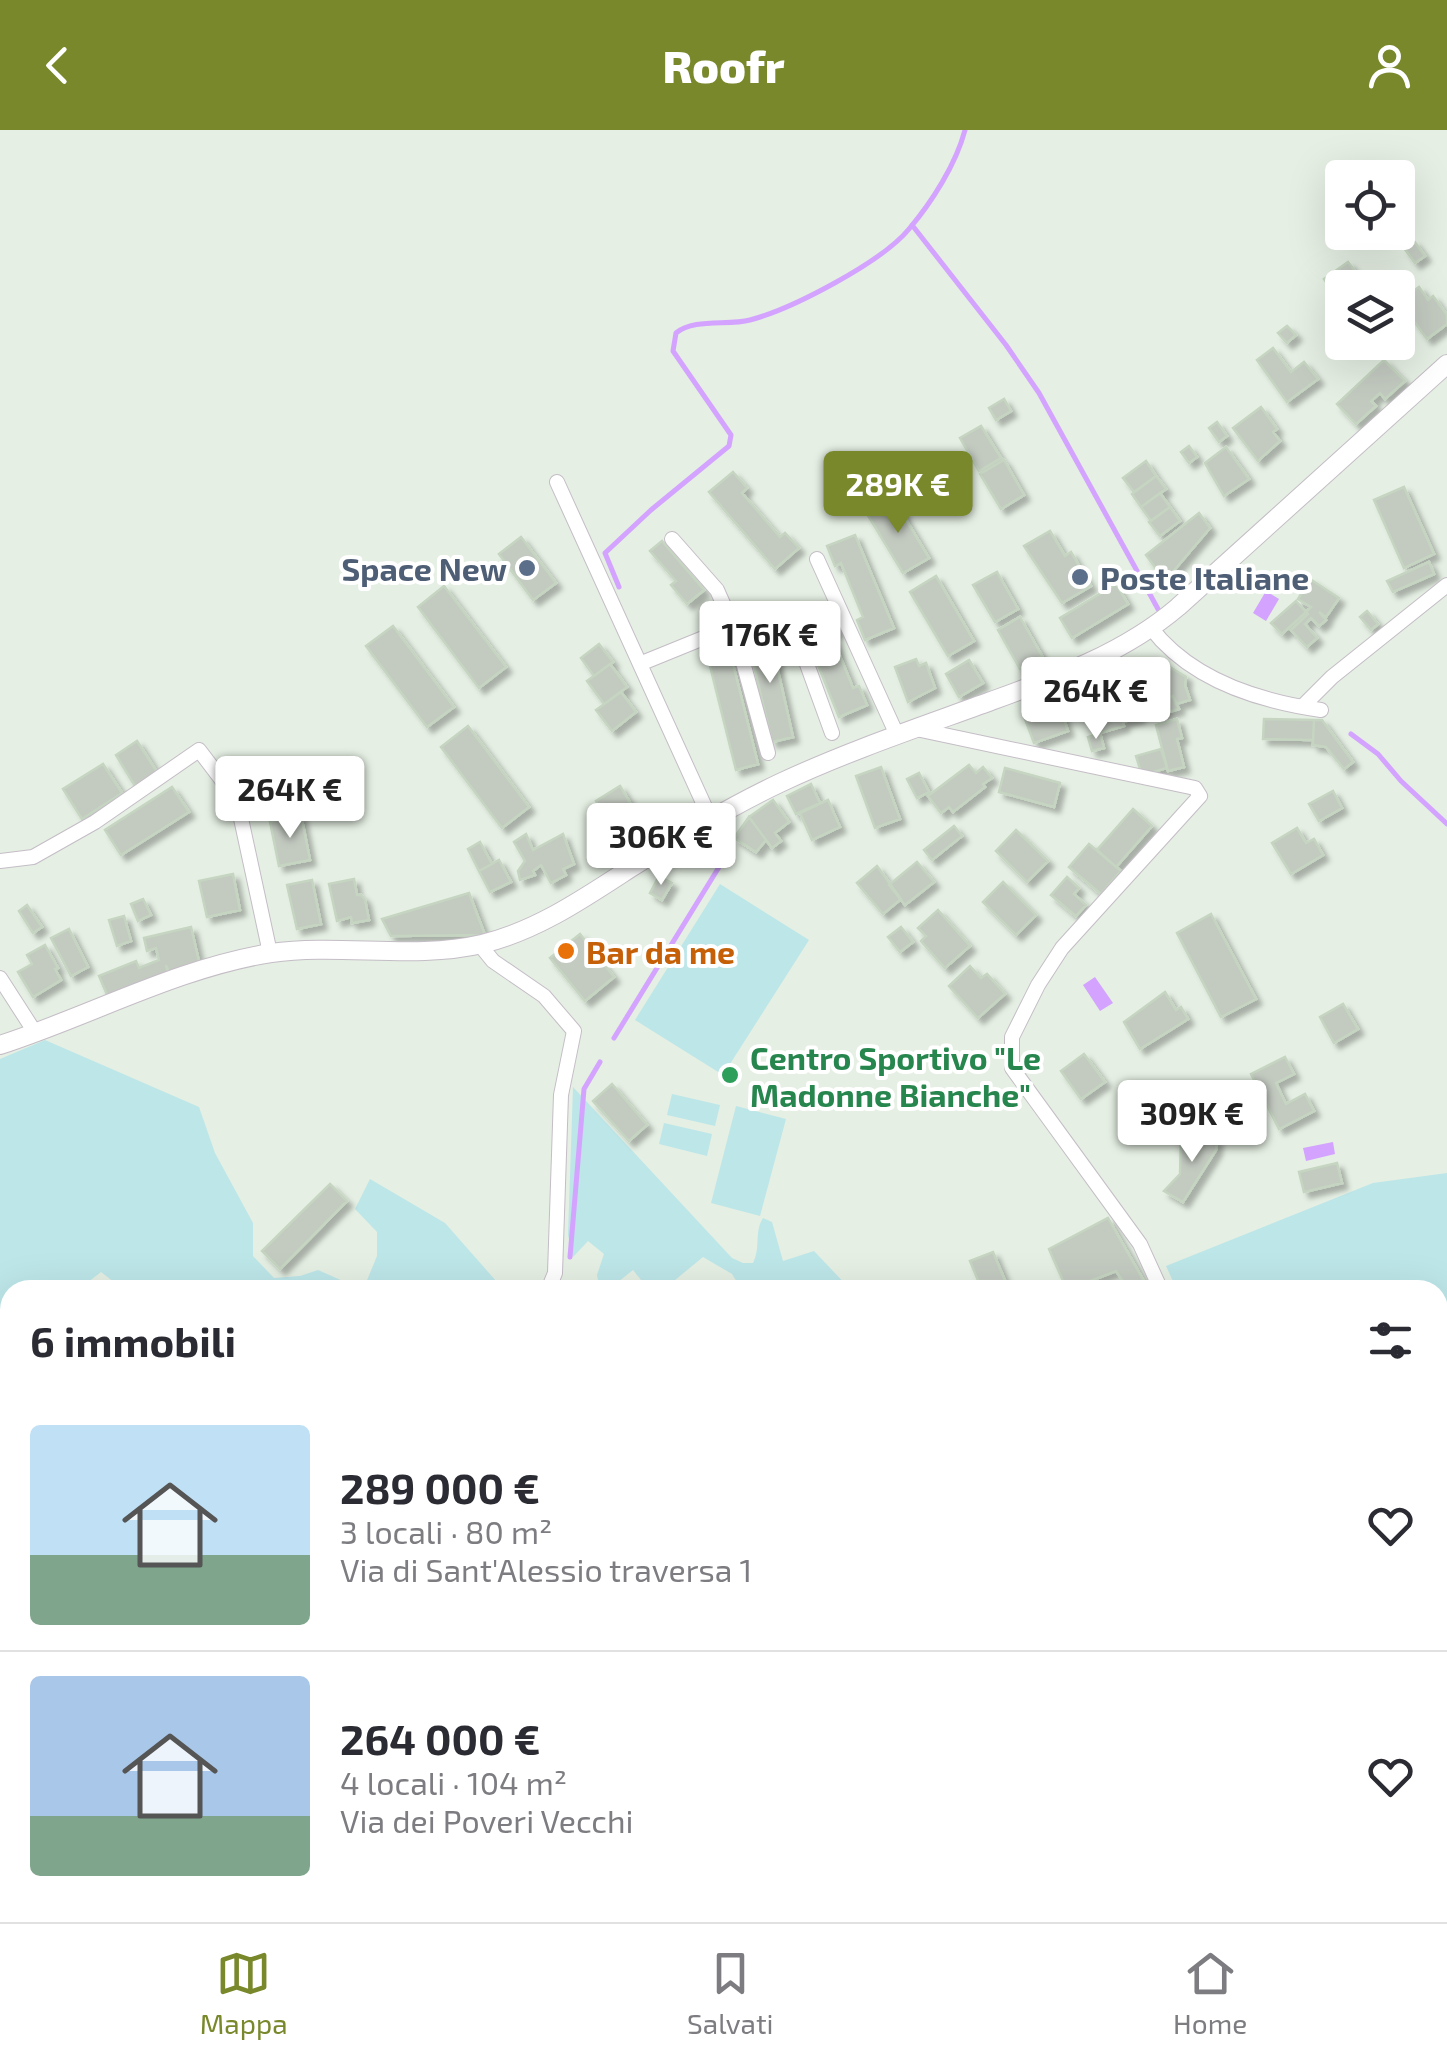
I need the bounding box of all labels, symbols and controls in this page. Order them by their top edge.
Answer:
icon: back [30,38,85,93]
text: Roofr [662,38,785,92]
icon: person [1362,38,1417,93]
map controls [1325,160,1415,360]
button: locate [1325,160,1415,250]
button: layers [1325,270,1415,360]
pin: 289K € [817,451,979,536]
text: 289K € [846,464,950,502]
place label: Space New [341,549,507,587]
marker: Space New [516,557,538,579]
place label: Poste Italiane [1100,558,1309,596]
marker: Poste Italiane [1069,566,1091,588]
pin: 176K € [689,601,851,686]
text: 176K € [721,614,819,652]
pin: 264K € [1015,657,1177,742]
text: 264K € [1043,670,1149,708]
pin: 264K € [209,756,371,841]
text: 264K € [237,769,343,807]
pin: 306K € [580,803,742,888]
text: 306K € [609,816,713,854]
place label: Bar da me [586,932,735,970]
marker: Bar da me [555,940,577,962]
place label: Centro Sportivo "Le Madonne Bianche" [750,1038,1041,1113]
marker: Centro Sportivo "Le Madonne Bianche" [719,1064,741,1086]
pin: 309K € [1111,1080,1273,1165]
text: 309K € [1140,1093,1244,1131]
icon: filters [1363,1313,1418,1368]
text: 6 immobili [30,1315,236,1365]
text: 289 000 € [340,1462,540,1512]
icon: home [110,1465,230,1585]
icon: heart [1363,1498,1418,1553]
text: 3 locali · 80 m² [340,1512,552,1550]
text: Via di Sant'Alessio traversa 1 [340,1550,752,1588]
text: 264 000 € [340,1713,541,1763]
icon: home [110,1716,230,1836]
icon: heart [1363,1749,1418,1804]
text: 4 locali · 104 m² [340,1763,567,1801]
text: Via dei Poveri Vecchi [340,1801,634,1839]
tab: Mappa [200,1946,288,2040]
tab: Salvati [687,1946,774,2040]
tab: Home [1173,1946,1247,2040]

